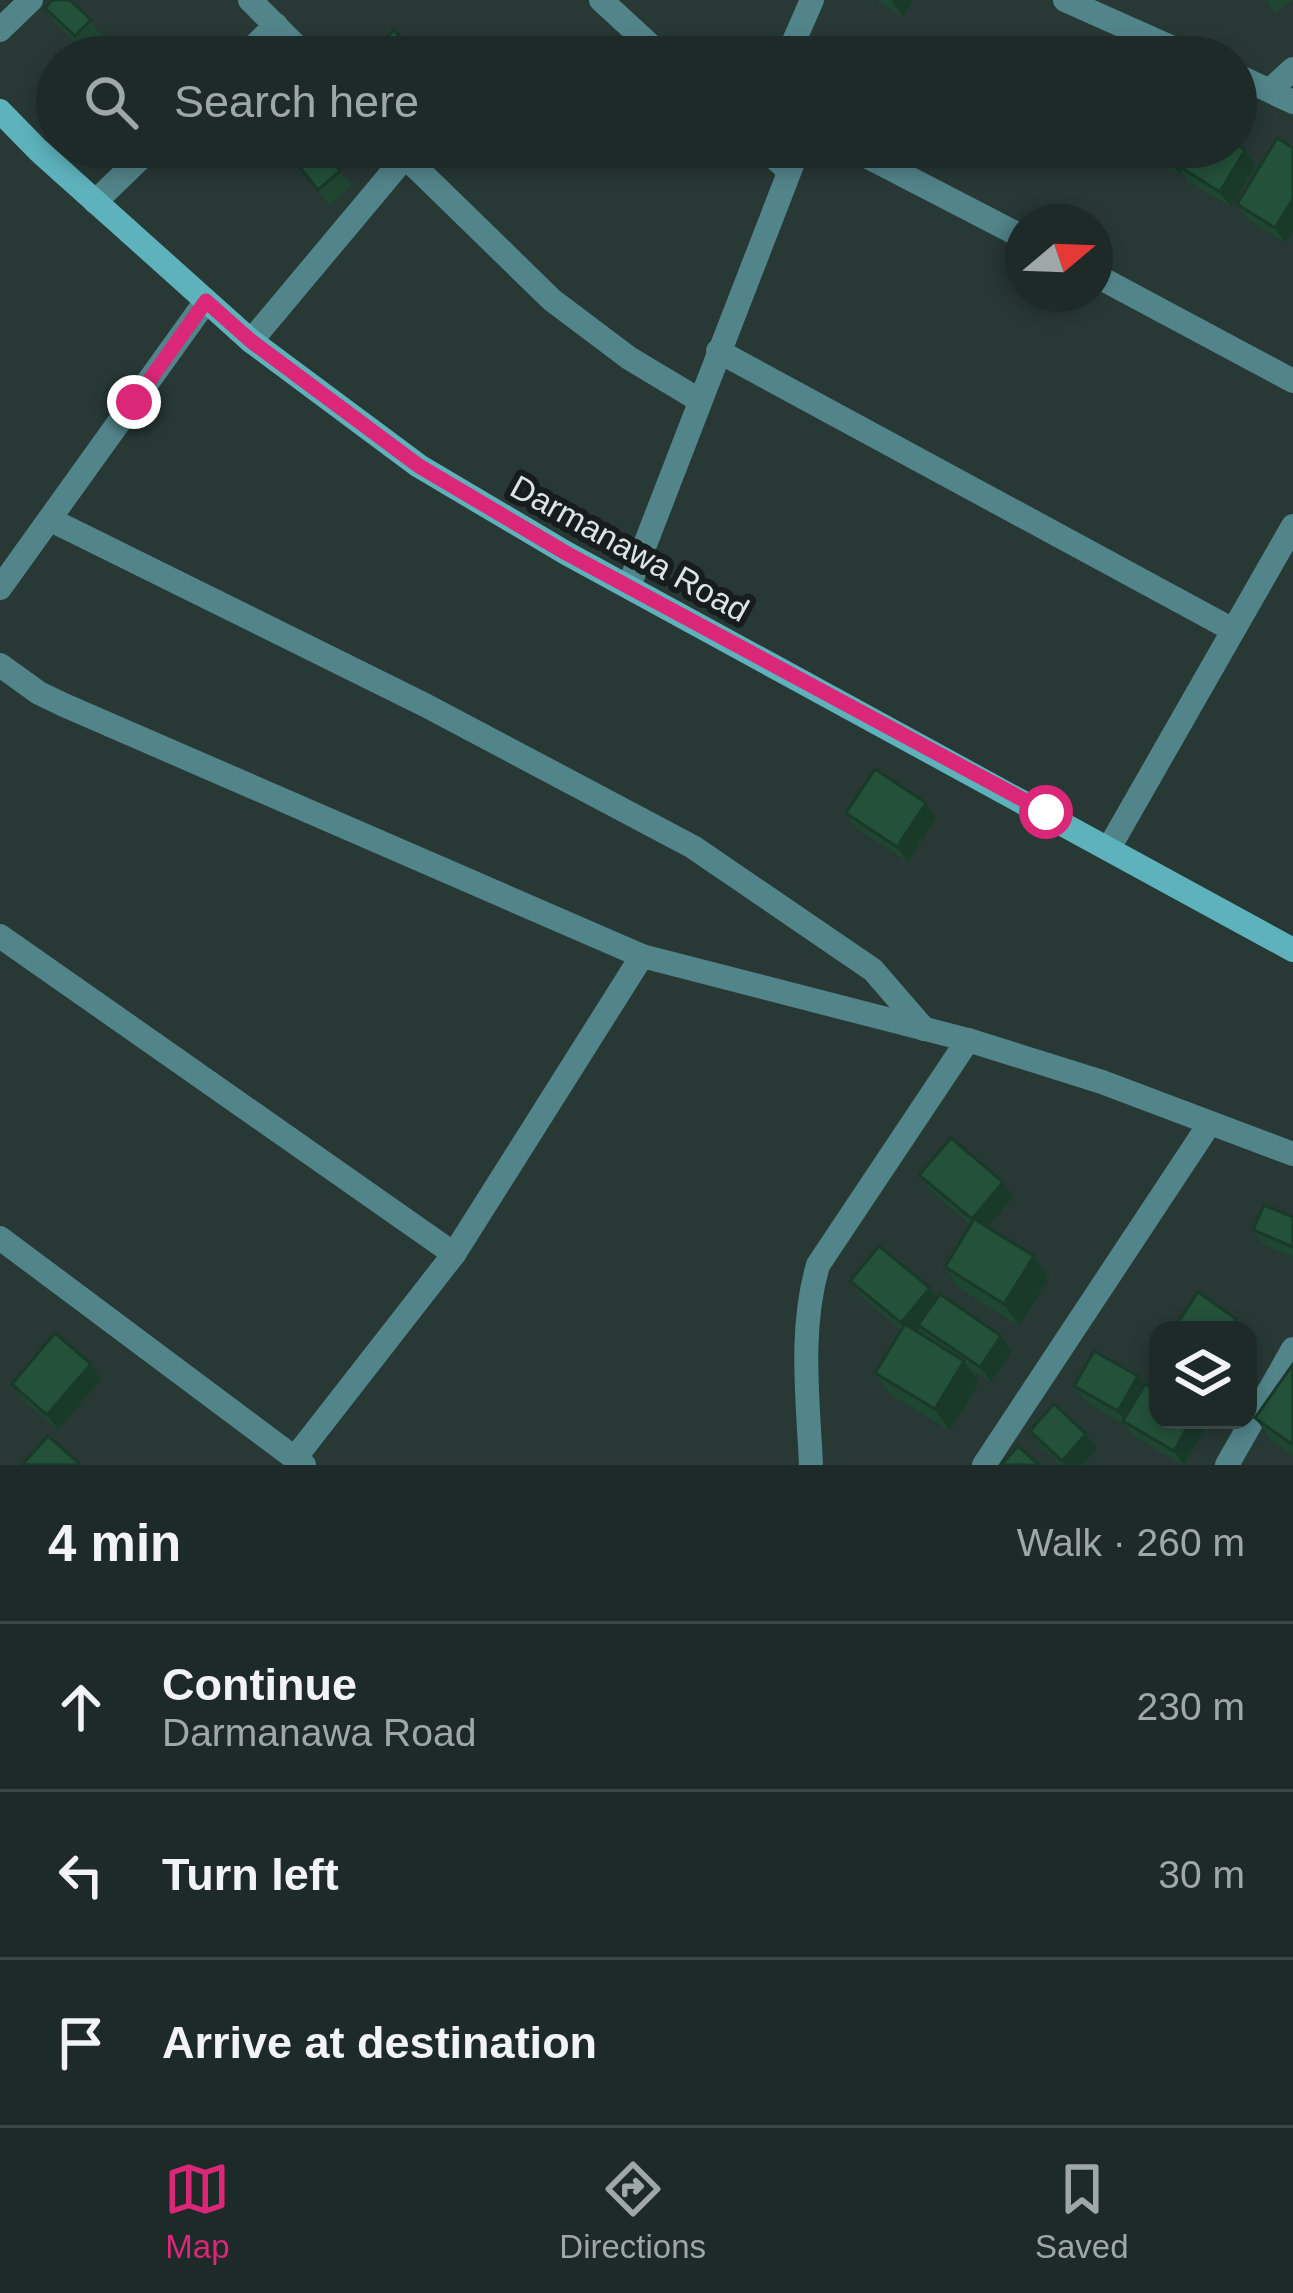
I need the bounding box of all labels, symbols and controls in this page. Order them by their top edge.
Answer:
search box [36,36,1257,168]
icon: search [78,69,144,135]
text: Search here [174,76,419,127]
north arrow [1005,204,1113,312]
route end [107,375,161,429]
street label: Darmanawa Road [504,468,755,629]
route start [1019,785,1073,839]
map controls [1149,1321,1257,1429]
button: layers [1149,1321,1257,1429]
text: 4 min [48,1515,181,1572]
text: Walk · 260 m [1017,1521,1245,1564]
text: Continue [162,1659,357,1710]
icon: ahead [48,1674,114,1740]
text: 230 m [1137,1685,1245,1728]
text: Darmanawa Road [162,1711,476,1754]
icon: left [48,1842,114,1908]
text: Turn left [162,1849,339,1900]
text: 30 m [1158,1853,1245,1896]
icon: arrive [48,2010,114,2076]
text: Arrive at destination [162,2017,597,2068]
tab: Map [164,2156,230,2266]
tab: Directions [559,2156,706,2266]
tab: Saved [1035,2156,1129,2266]

